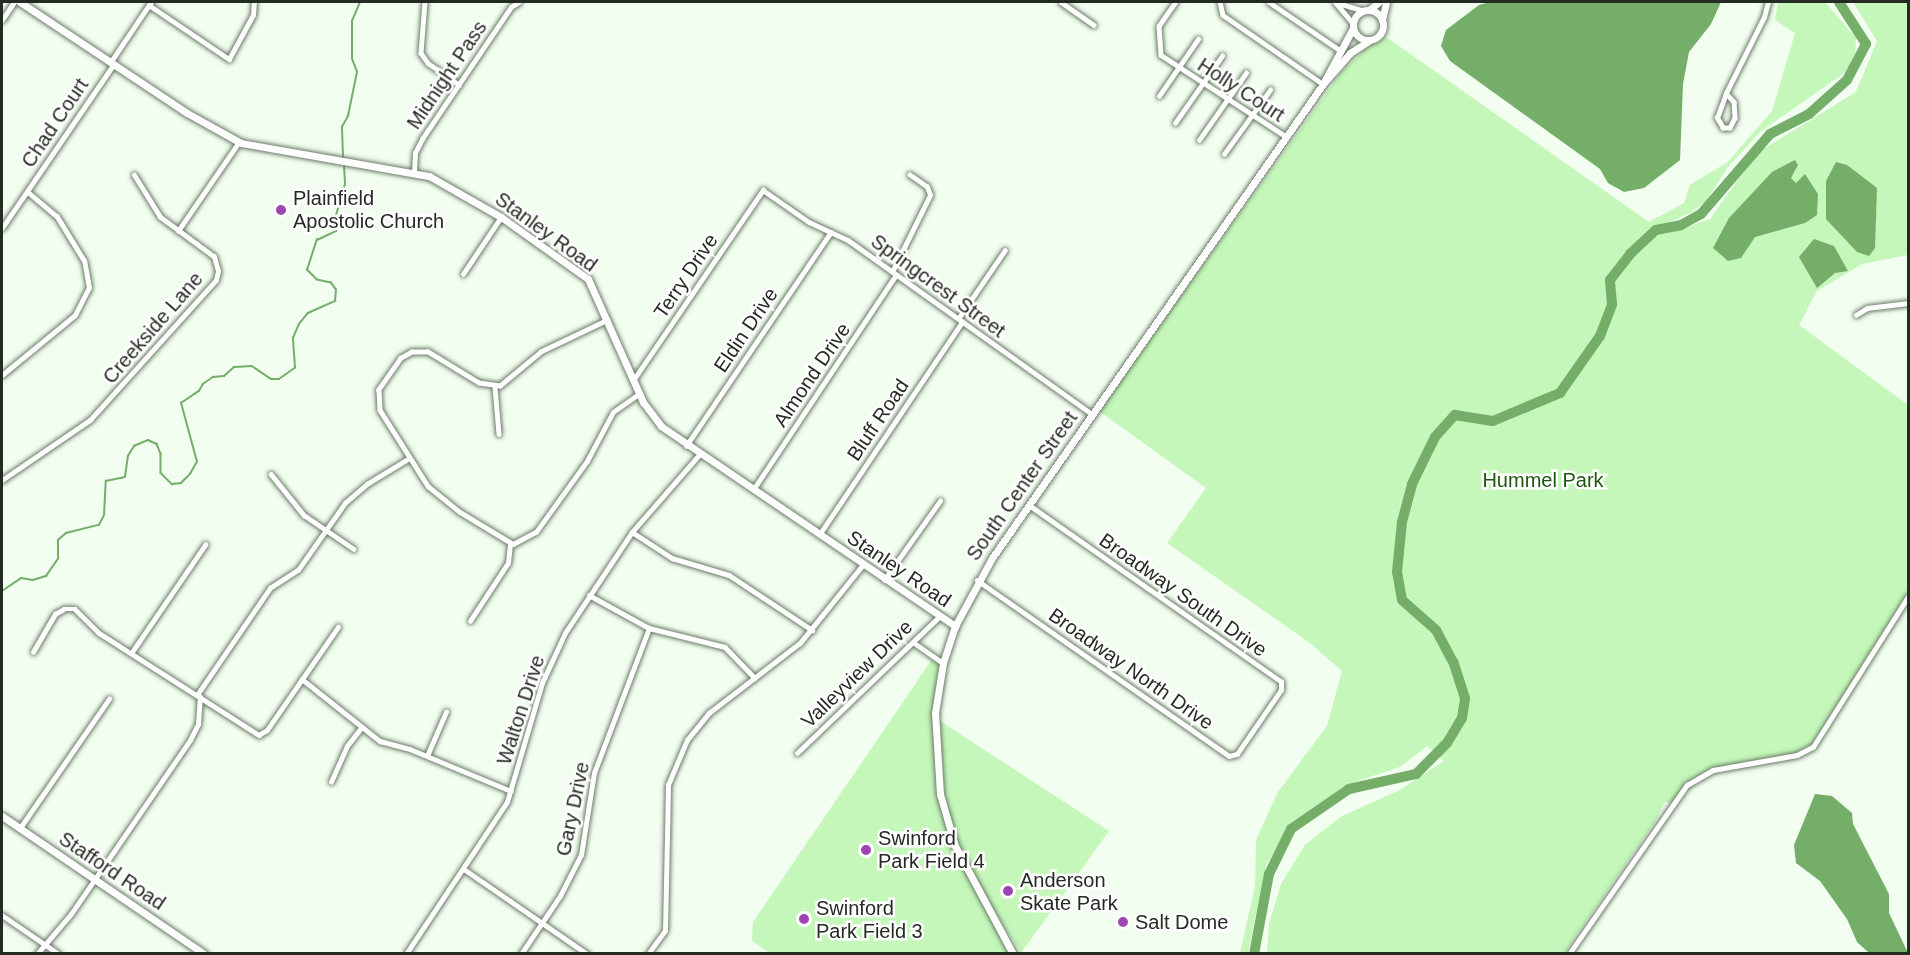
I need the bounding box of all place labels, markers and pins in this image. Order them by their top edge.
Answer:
place label: Plainfield Apostolic Church [293,186,444,233]
marker: Plainfield Apostolic Church [274,203,288,217]
place label: Swinford Park Field 4 [878,826,985,873]
marker: Swinford Park Field 4 [859,843,873,857]
place label: Anderson Skate Park [1020,868,1118,915]
marker: Anderson Skate Park [1001,884,1015,898]
place label: Swinford Park Field 3 [816,896,923,943]
place label: Salt Dome [1135,910,1228,934]
marker: Swinford Park Field 3 [797,912,811,926]
marker: Salt Dome [1116,915,1130,929]

